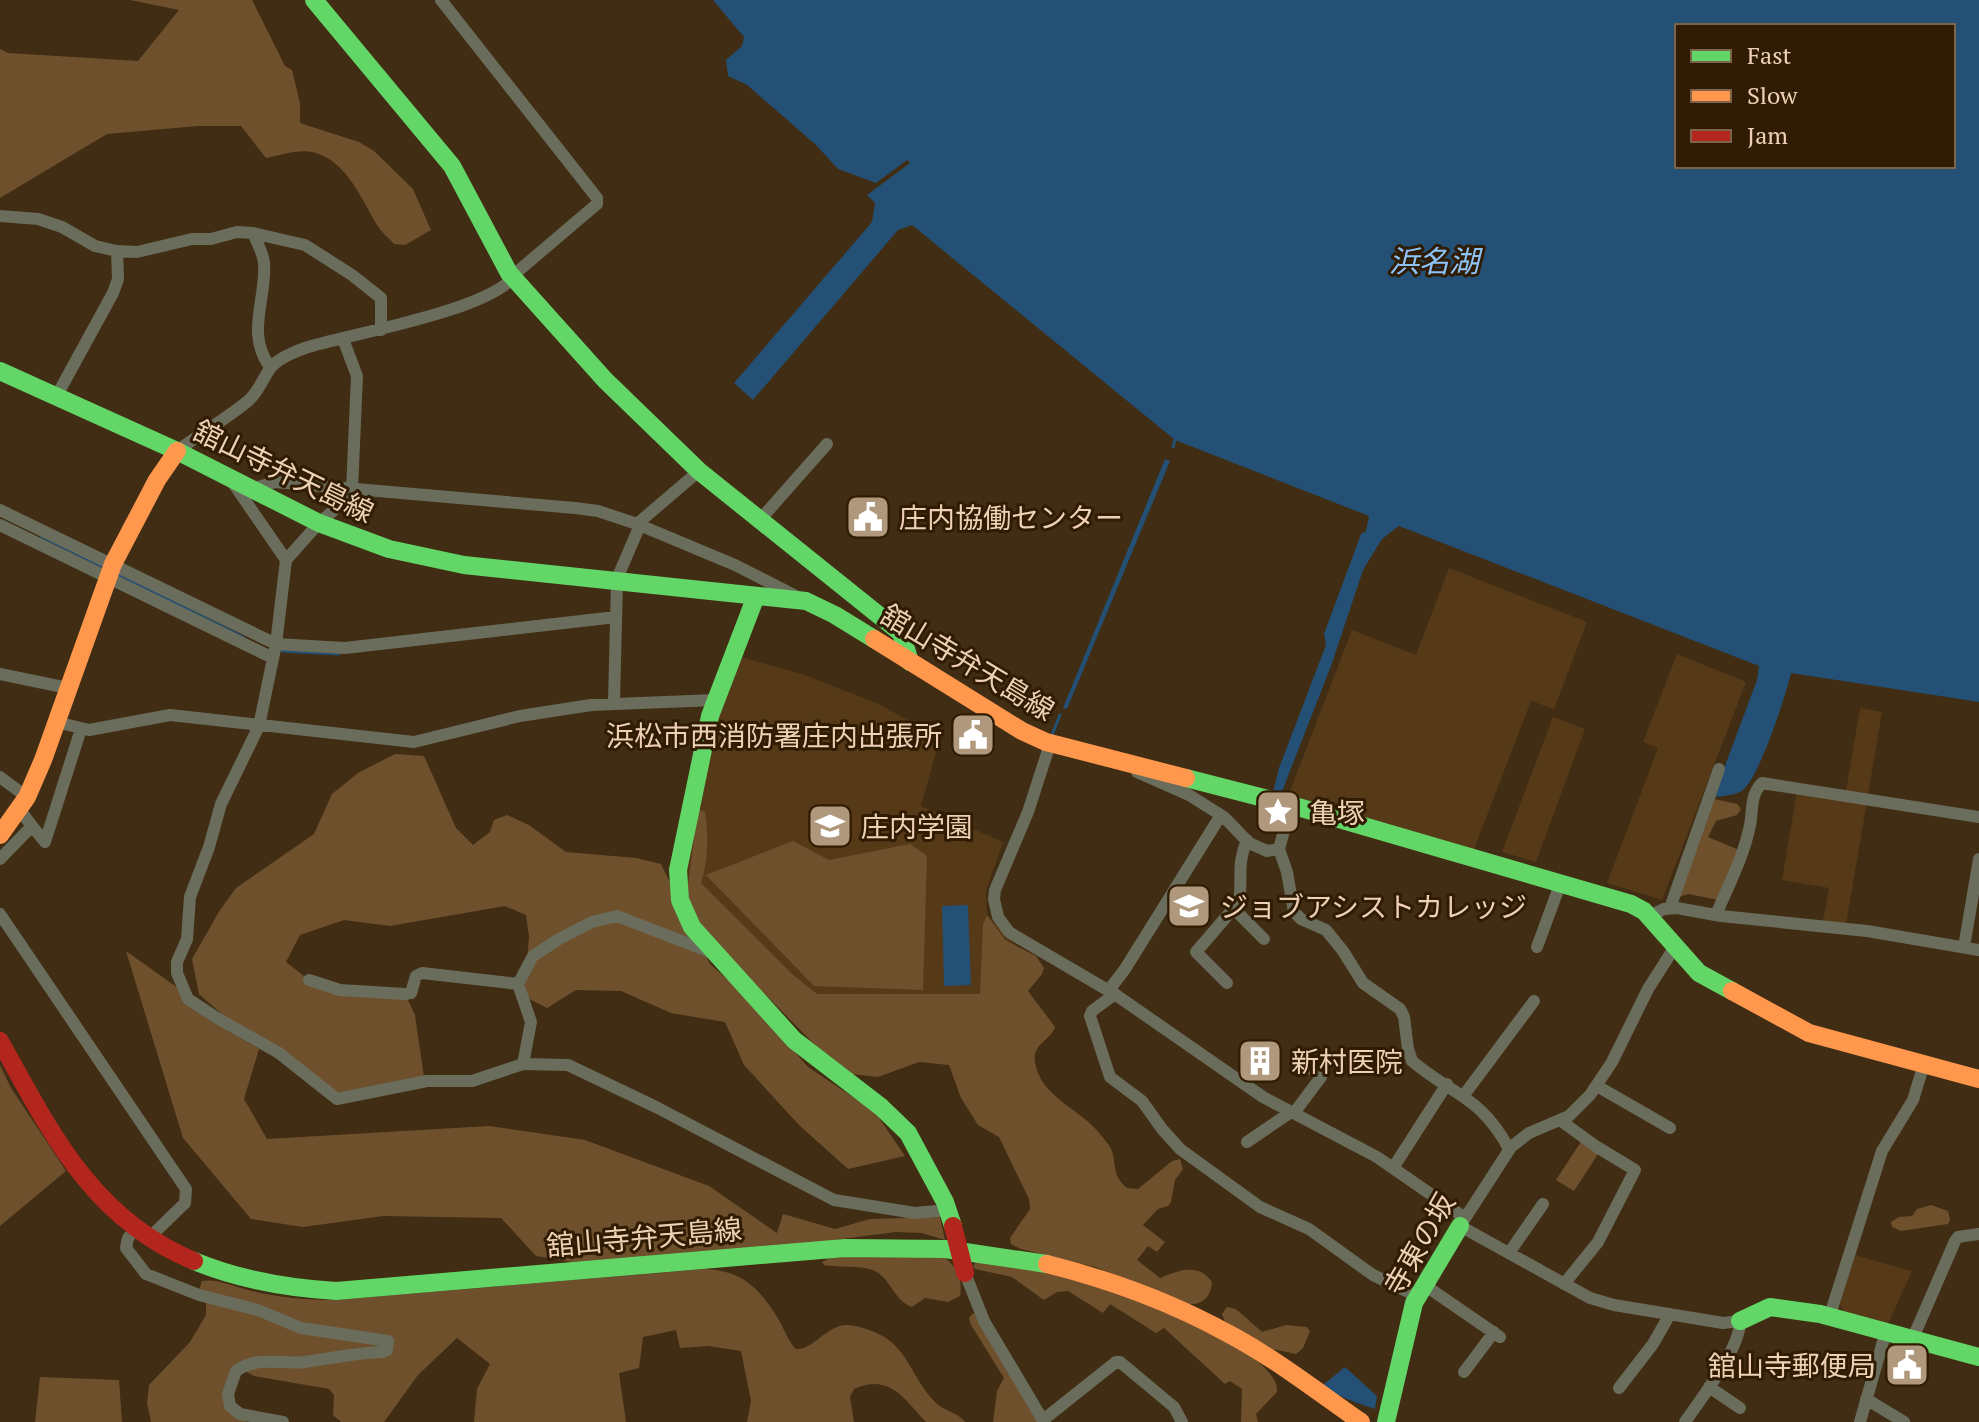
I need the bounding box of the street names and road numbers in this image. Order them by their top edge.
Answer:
street label: 舘山寺弁天島線 [188,411,380,531]
street label: 舘山寺弁天島線 [874,596,1062,728]
street label: 寺東の坂 [1375,1186,1463,1302]
street label: 舘山寺弁天島線 [545,1210,743,1264]

